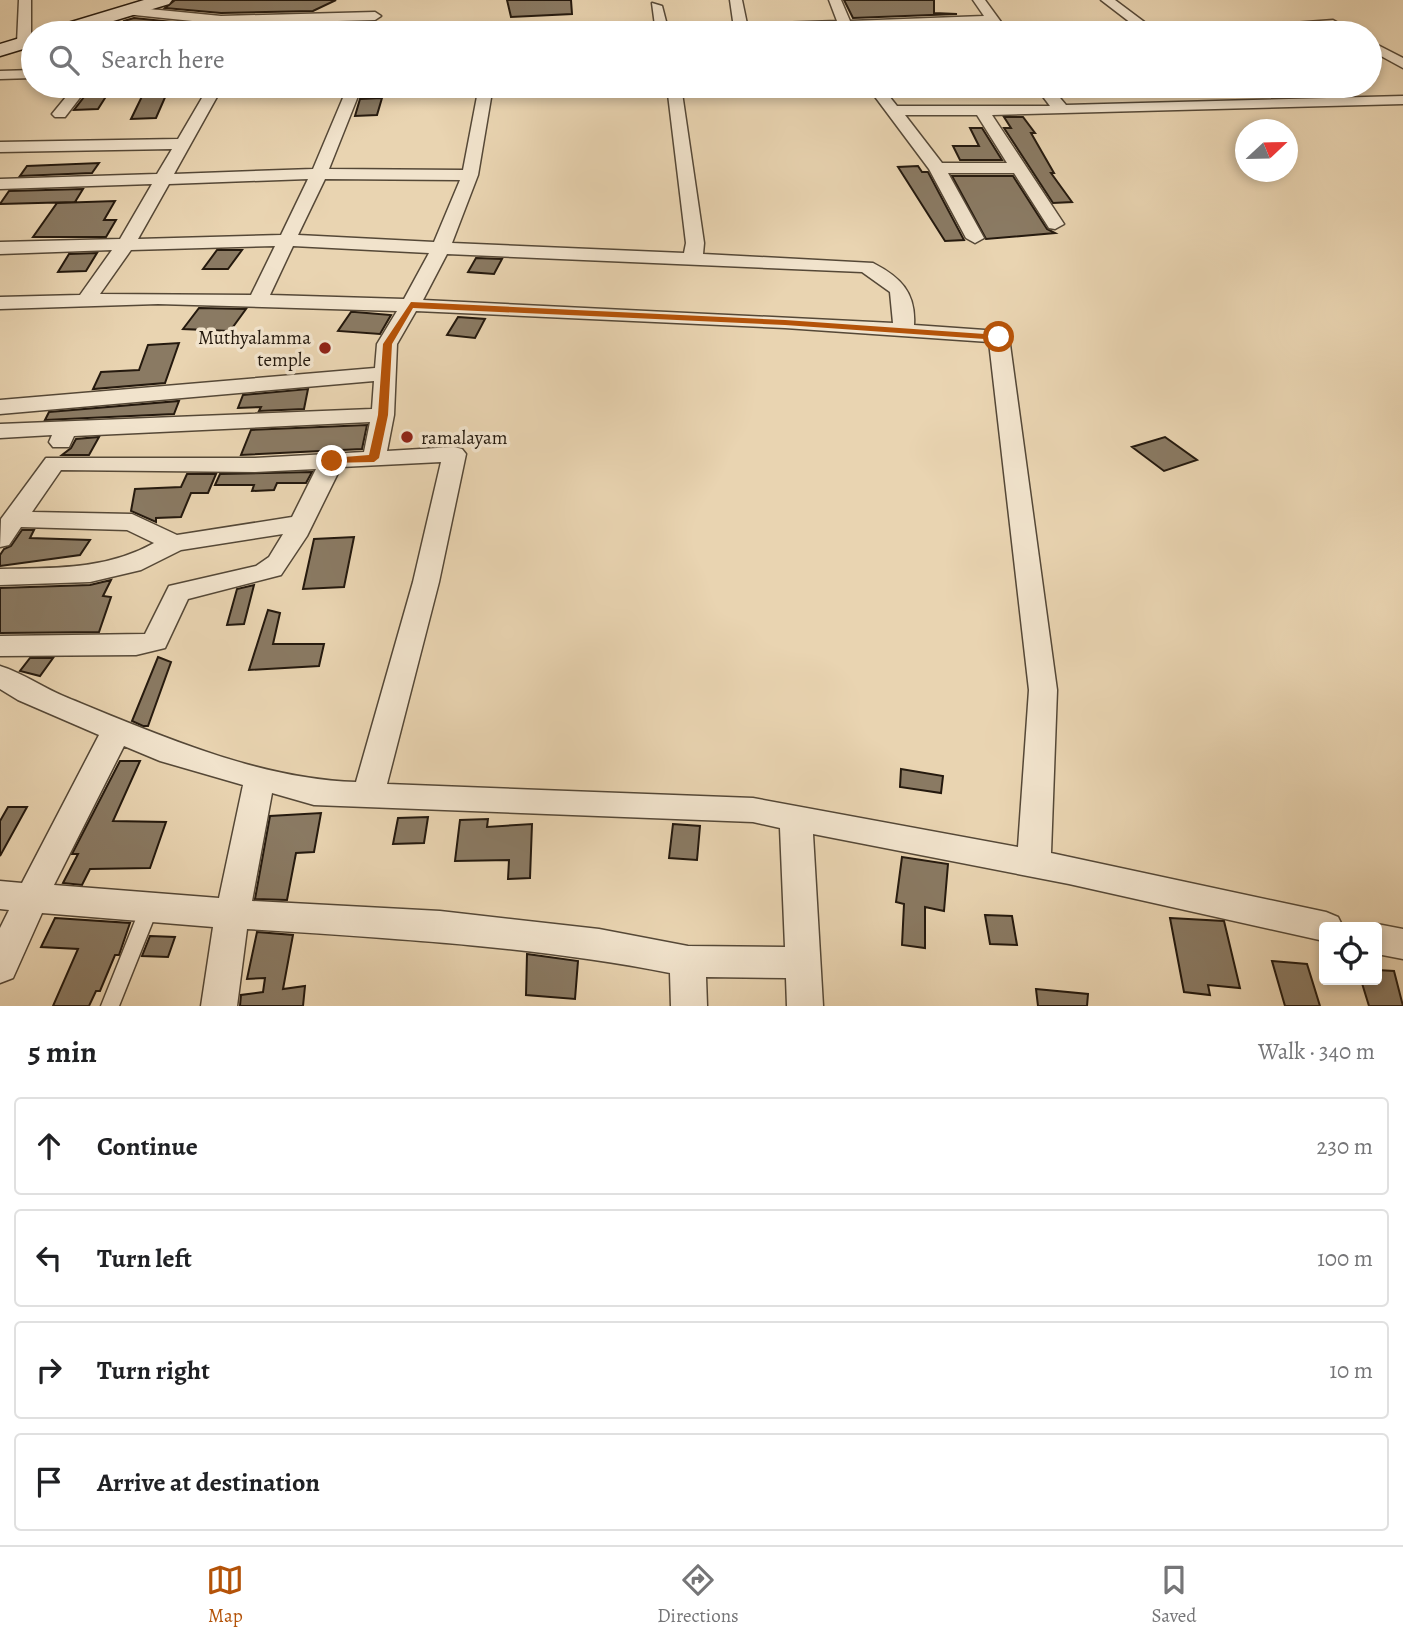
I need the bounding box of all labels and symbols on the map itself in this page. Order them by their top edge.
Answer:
north arrow [1235,119,1298,182]
route start [983,321,1014,352]
place label: Muthyalamma temple [198,325,311,373]
marker: Muthyalamma temple [317,340,333,356]
place label: ramalayam [421,425,508,451]
marker: ramalayam [399,429,415,445]
route end [316,445,347,476]

